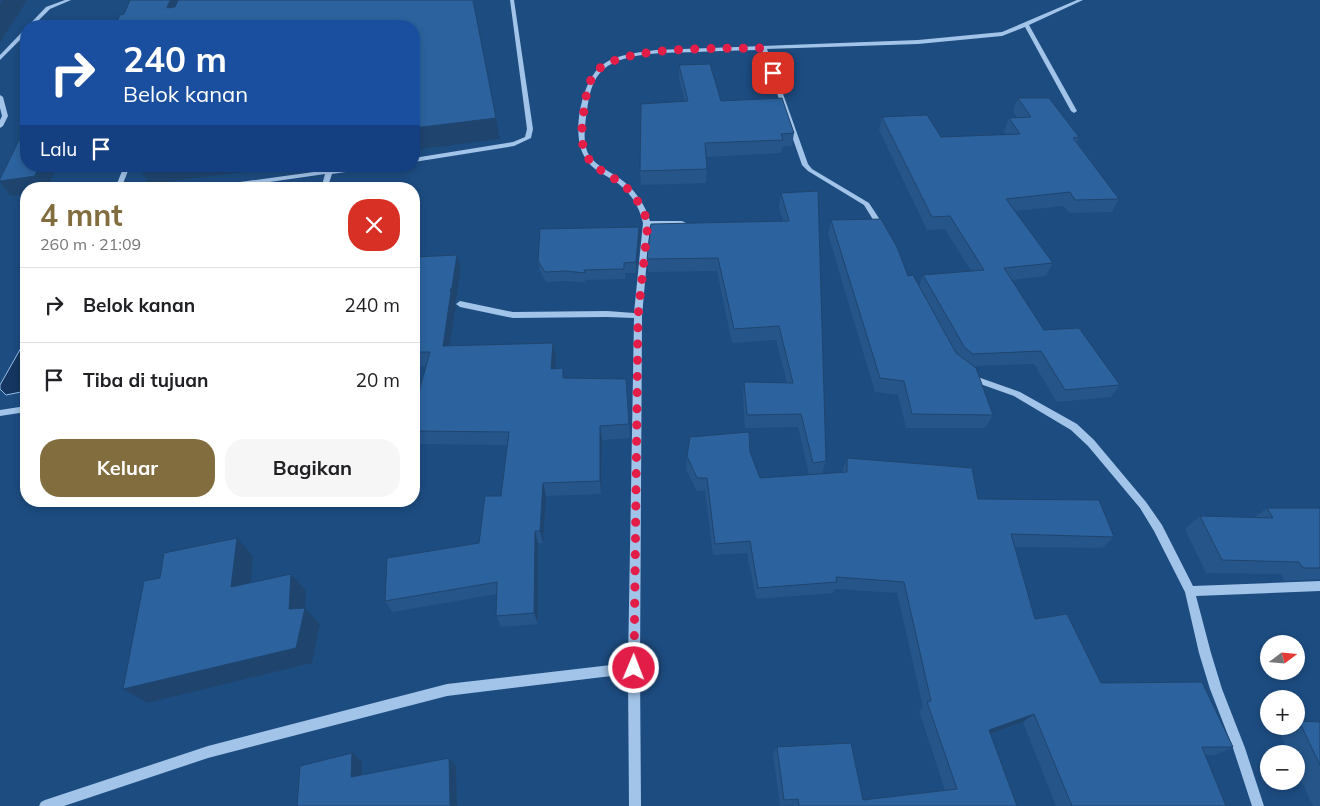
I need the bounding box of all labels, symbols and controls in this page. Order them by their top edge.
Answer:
text: 240 m [123,37,227,81]
icon: right [40,40,105,105]
pin [752,52,794,94]
icon: arrive [759,59,787,87]
text: Belok kanan [123,80,248,108]
icon: arrive [87,135,115,163]
text: Lalu [40,137,77,161]
text: 4 mnt [40,196,123,234]
button: close [348,199,400,251]
text: 260 m · 21:09 [40,234,141,254]
icon: right [40,291,68,319]
text: Belok kanan [83,293,195,317]
text: 240 m [344,293,400,317]
icon: arrive [40,366,68,394]
text: Tiba di tujuan [83,368,208,392]
text: 20 m [356,368,400,392]
button: Keluar [40,439,215,497]
button: Bagikan [225,439,400,497]
north arrow [1260,635,1305,680]
map controls [1260,635,1305,790]
position arrow [607,641,659,693]
button: + [1260,690,1305,735]
button: − [1260,745,1305,790]

